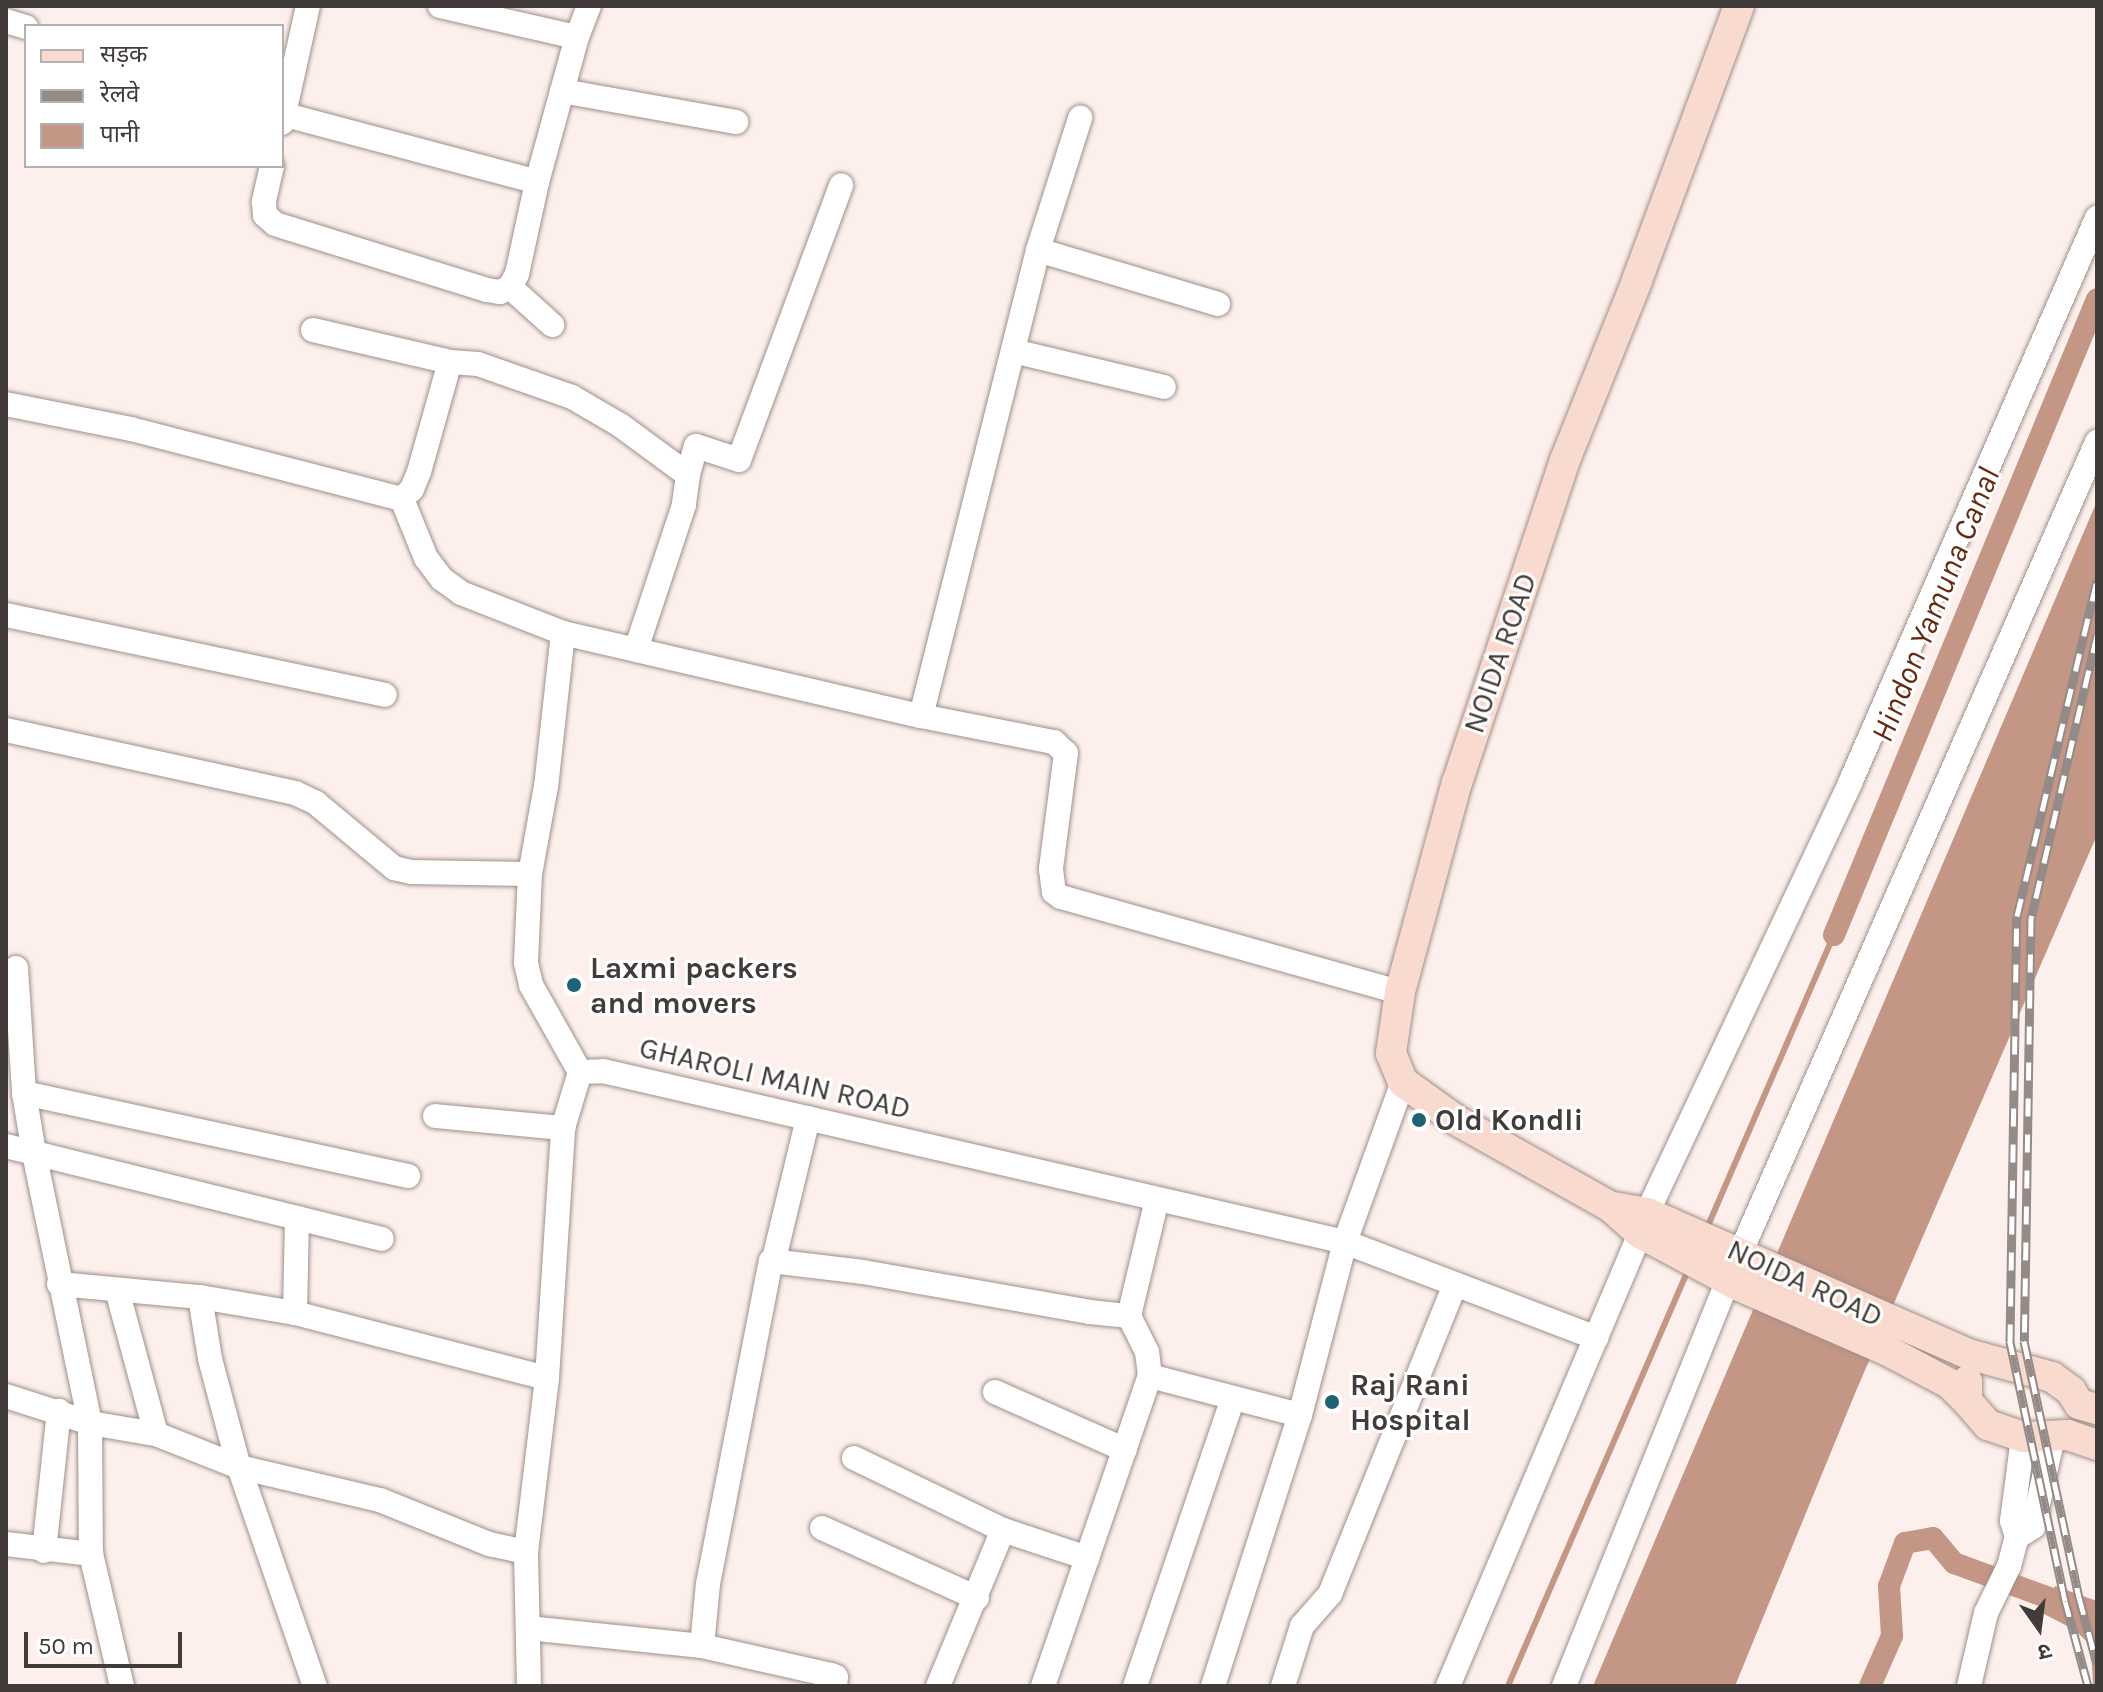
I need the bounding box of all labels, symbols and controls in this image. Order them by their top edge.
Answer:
legend [24,24,284,168]
text: सड़क [100,40,148,68]
text: रेलवे [100,80,139,108]
text: पानी [100,120,139,148]
water label: Hindon Yamuna Canal [1863,462,2009,748]
street label: NOIDA ROAD [1456,568,1544,738]
place label: Laxmi packers and movers [590,950,798,1020]
marker: Laxmi packers and movers [565,976,583,994]
street label: GHAROLI MAIN ROAD [636,1029,914,1127]
place label: Old Kondli [1435,1102,1583,1138]
marker: Old Kondli [1410,1111,1428,1129]
street label: NOIDA ROAD [1722,1231,1888,1335]
place label: Raj Rani Hospital [1350,1367,1471,1438]
marker: Raj Rani Hospital [1321,1391,1343,1413]
north arrow [1999,1588,2079,1668]
scale bar [28,1616,186,1666]
text: 50 m [38,1632,94,1660]
text: उ [2035,1637,2054,1665]

